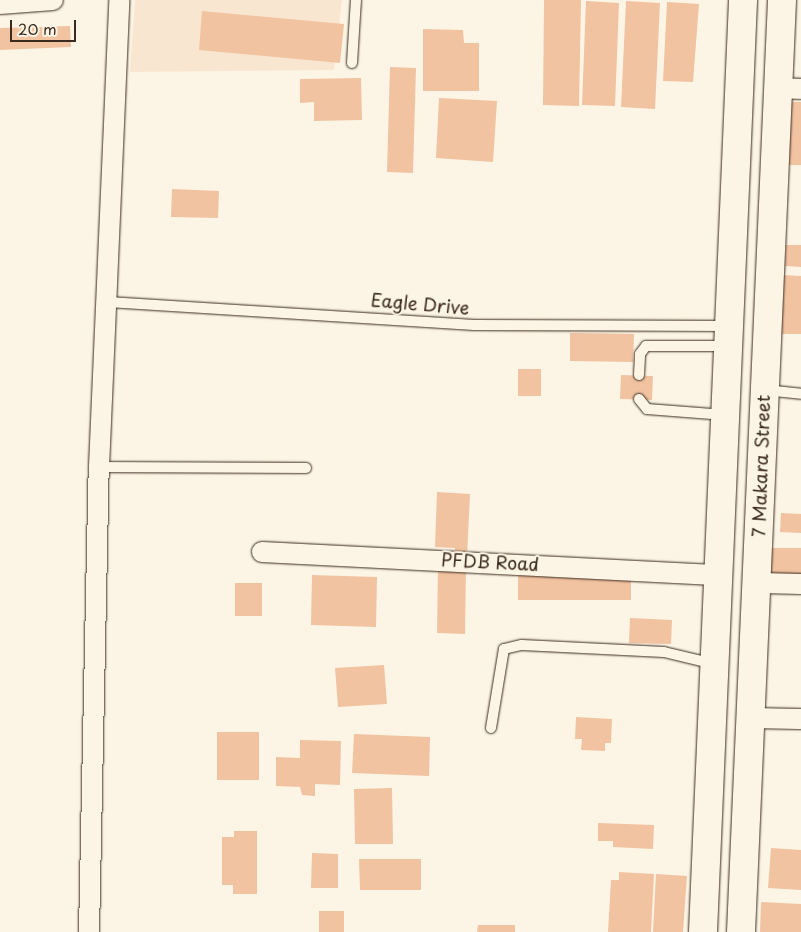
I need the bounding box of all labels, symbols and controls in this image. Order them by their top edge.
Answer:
scale bar [12,10,79,42]
text: 20 m [18,17,57,40]
street label: Eagle Drive [369,289,471,319]
street label: 7 Makara Street [748,394,774,538]
street label: PFDB Road [441,549,539,575]

